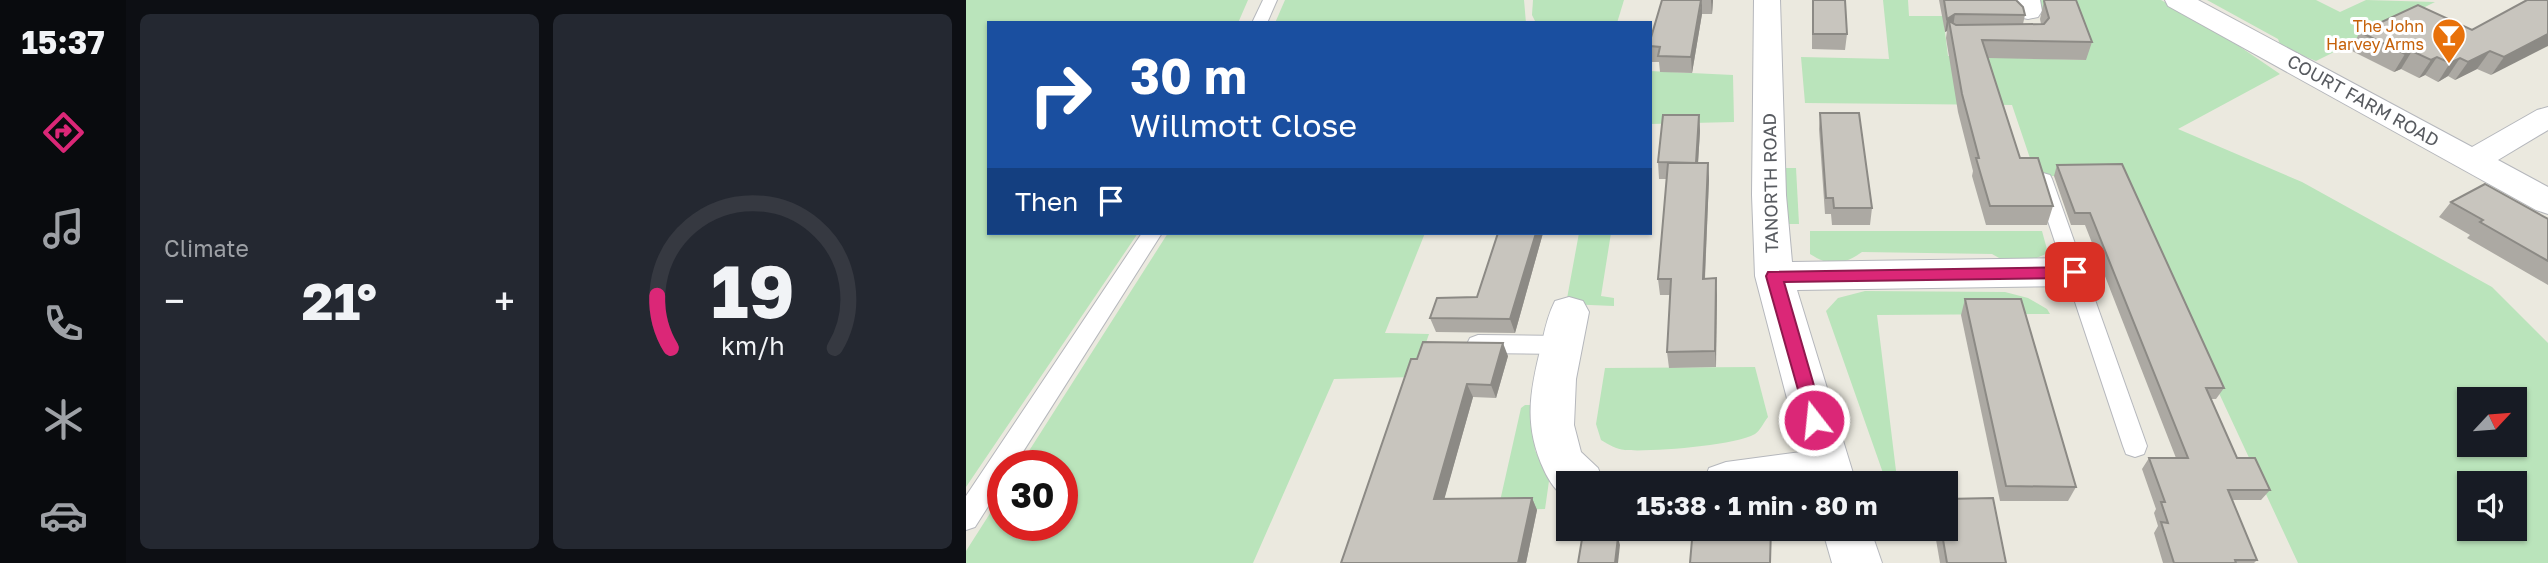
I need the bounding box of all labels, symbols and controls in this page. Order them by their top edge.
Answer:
place label: The John Harvey Arms [2326,16,2424,54]
bar icon: The John Harvey Arms [2430,16,2468,65]
text: 15:37 [21,23,105,61]
text: 30 m [1130,46,1247,105]
icon: right [1015,49,1106,140]
street label: COURT FARM ROAD [2284,49,2443,151]
text: Willmott Close [1130,106,1357,144]
icon: directions [39,108,88,157]
street label: TANORTH ROAD [1758,113,1782,253]
icon: arrive [1092,182,1130,220]
text: Then [1015,186,1078,217]
icon: music [39,204,88,253]
text: Climate [164,234,249,262]
pin [2045,242,2105,302]
text: 19 [711,247,794,334]
icon: arrive [2056,253,2094,291]
text: 21° [302,269,377,331]
text: − [164,278,185,323]
text: + [494,278,515,323]
icon: phone [39,299,88,348]
text: km/h [721,329,784,360]
position arrow [1777,383,1851,457]
north arrow [2457,387,2527,457]
map controls [2457,387,2527,541]
icon: climate [39,395,88,444]
speed limit sign: 30 [987,450,1078,541]
button: sound [2457,471,2527,541]
text: 15:38 · 1 min · 80 m [1637,490,1878,521]
icon: car [39,491,88,540]

